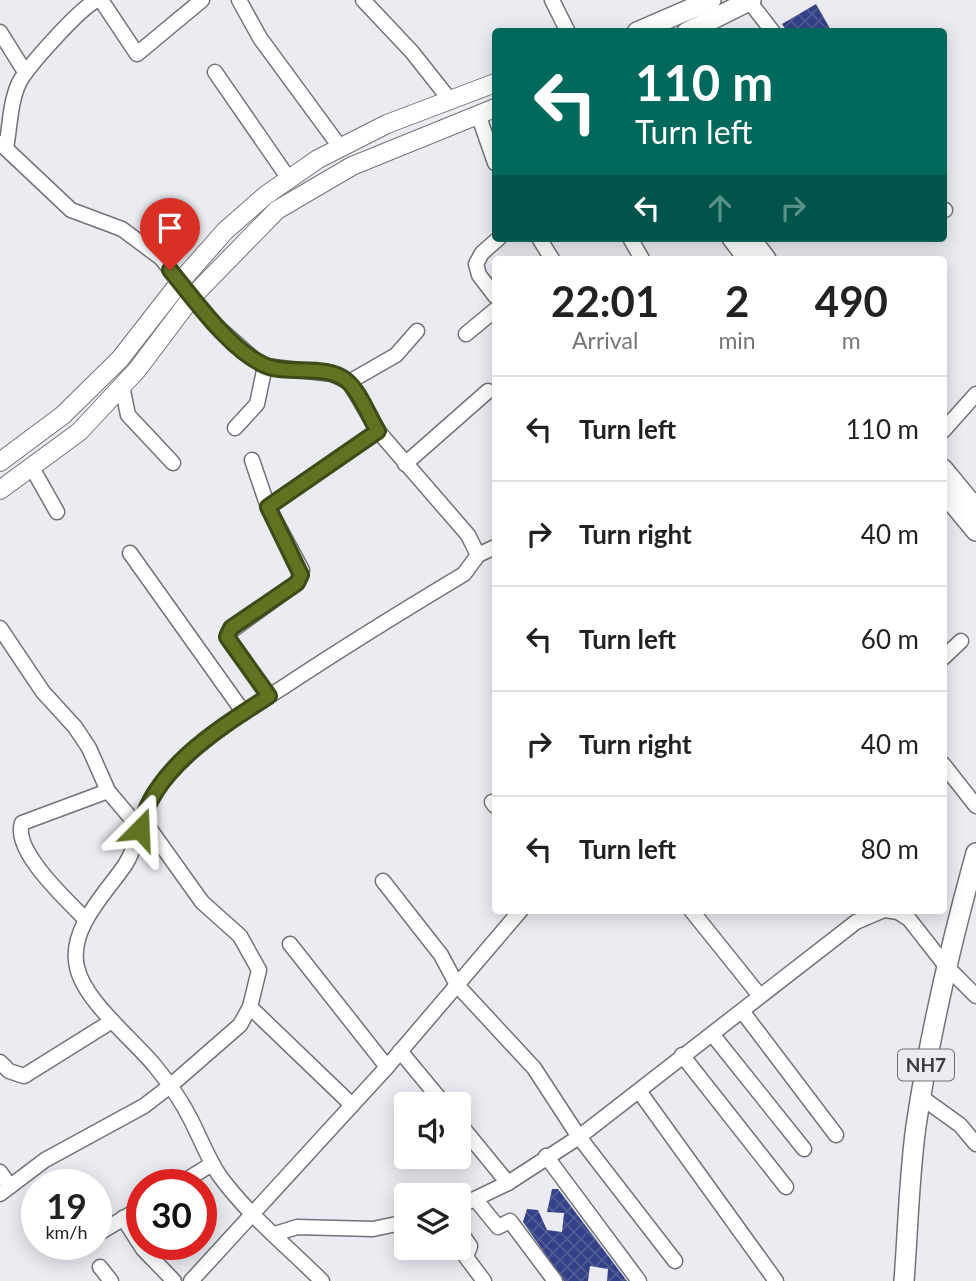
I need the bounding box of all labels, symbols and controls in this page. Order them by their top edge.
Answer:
text: 110 m [635,53,773,111]
icon: left [520,56,611,147]
text: Turn left [635,112,752,151]
icon: left [628,189,666,227]
icon: ahead [701,189,739,227]
icon: right [774,189,812,227]
pin [140,198,200,270]
icon: arrive [151,209,189,247]
text: 22:01 [551,276,659,326]
text: 2 [725,276,749,326]
text: 490 [815,276,888,326]
text: Arrival [572,326,638,354]
text: min [718,326,756,354]
text: m [842,326,861,354]
icon: left [520,410,558,448]
text: Turn left [579,413,676,445]
text: 110 m [846,413,919,445]
icon: right [520,515,558,553]
text: Turn right [579,518,692,550]
text: 40 m [861,518,919,550]
icon: left [520,620,558,658]
text: Turn left [579,623,676,655]
text: 60 m [861,623,919,655]
icon: right [520,725,558,763]
text: Turn right [579,728,692,760]
text: 40 m [861,728,919,760]
position arrow [103,792,177,866]
icon: left [520,830,558,868]
text: Turn left [579,833,676,865]
text: 80 m [861,833,919,865]
road number: NH7 [898,1050,954,1080]
map controls [394,1092,471,1260]
button: sound [394,1092,471,1169]
speed limit sign: 30 [126,1169,217,1260]
button: layers [394,1183,471,1260]
text: 19 [46,1184,87,1226]
text: km/h [45,1221,88,1243]

